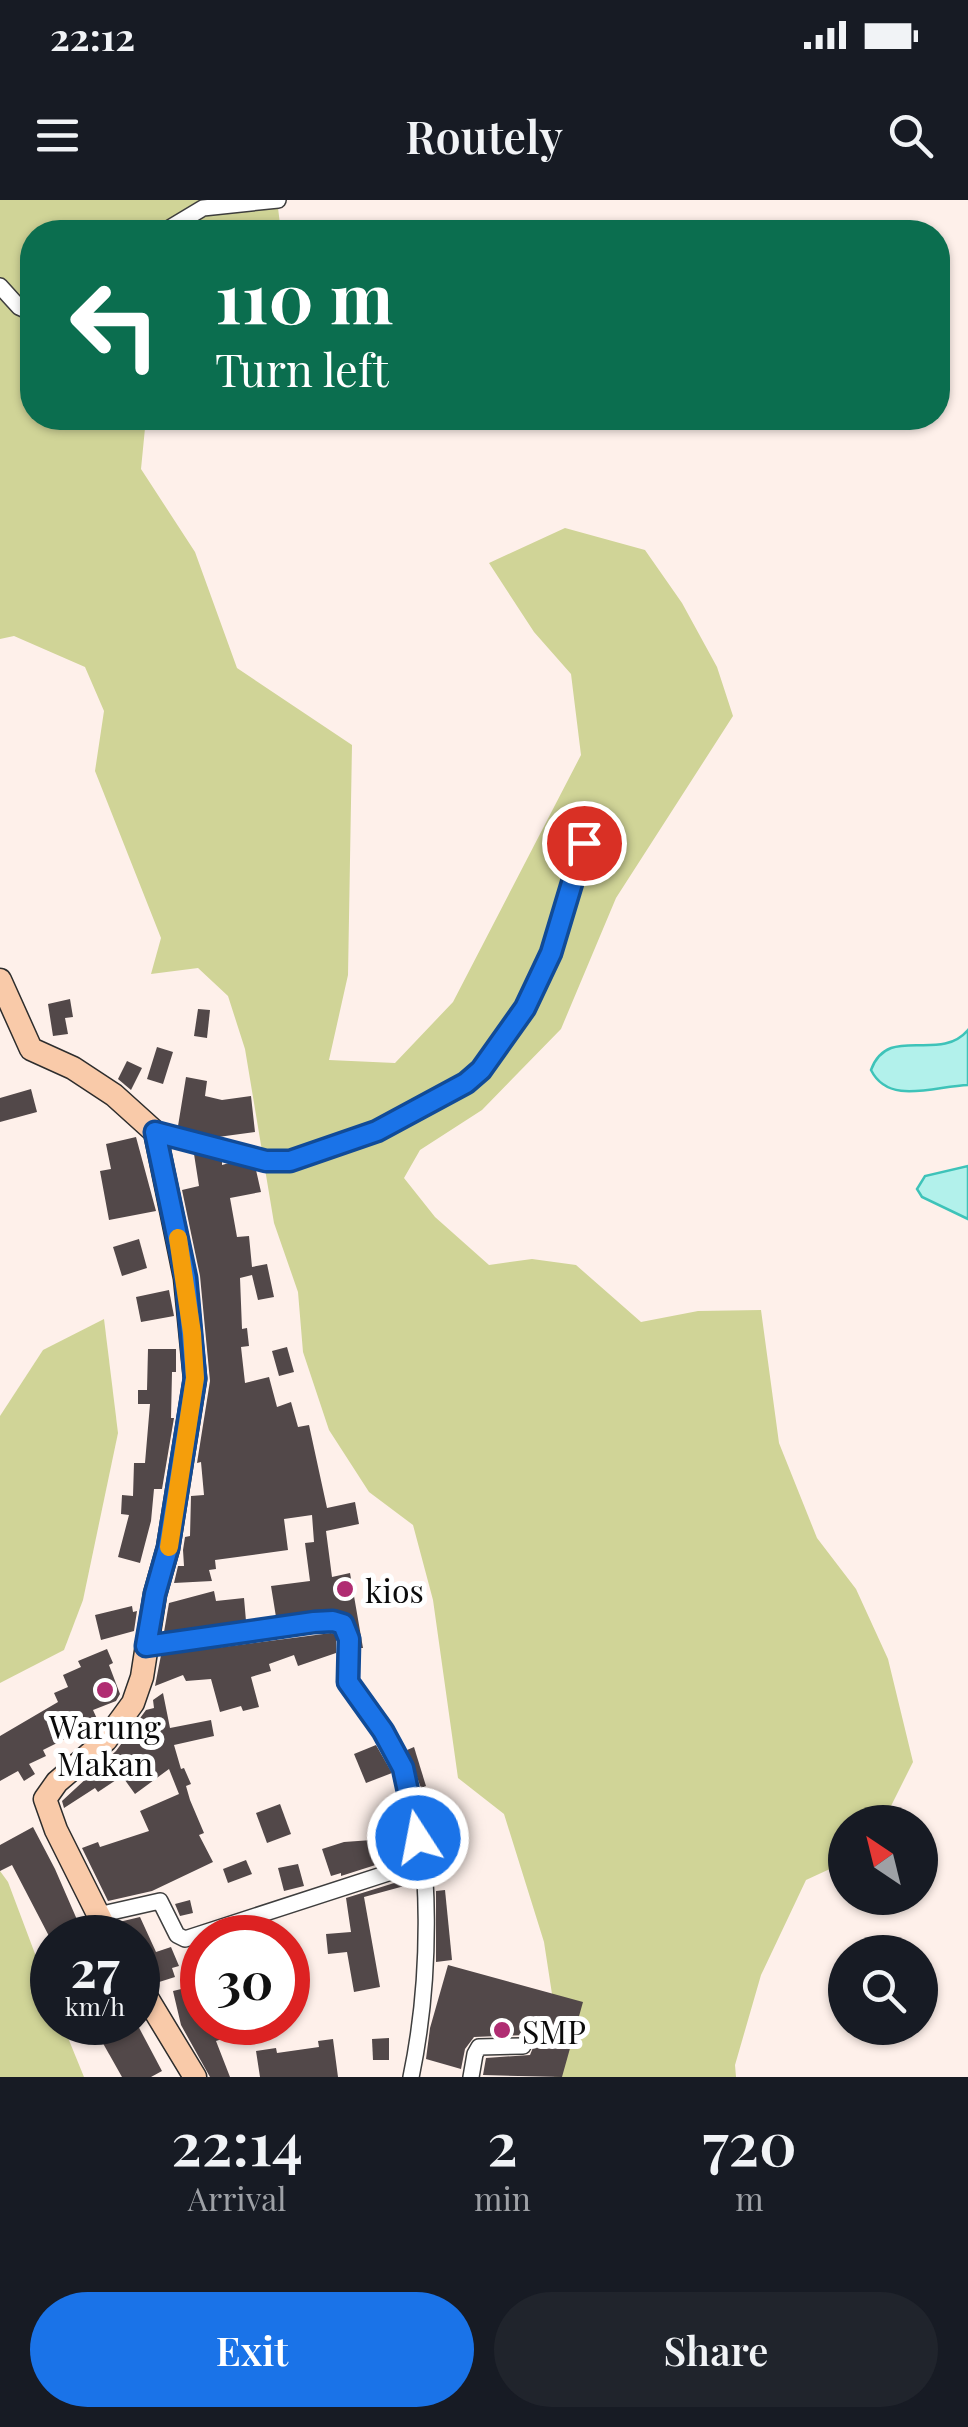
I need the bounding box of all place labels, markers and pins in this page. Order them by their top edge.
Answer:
pin [542,801,627,886]
place label: kios [365,1568,424,1611]
marker: kios [334,1578,356,1600]
marker: Warung Makan [94,1679,116,1701]
place label: Warung Makan [48,1704,161,1784]
place label: SMP [522,2009,586,2052]
marker: SMP [491,2019,513,2041]

